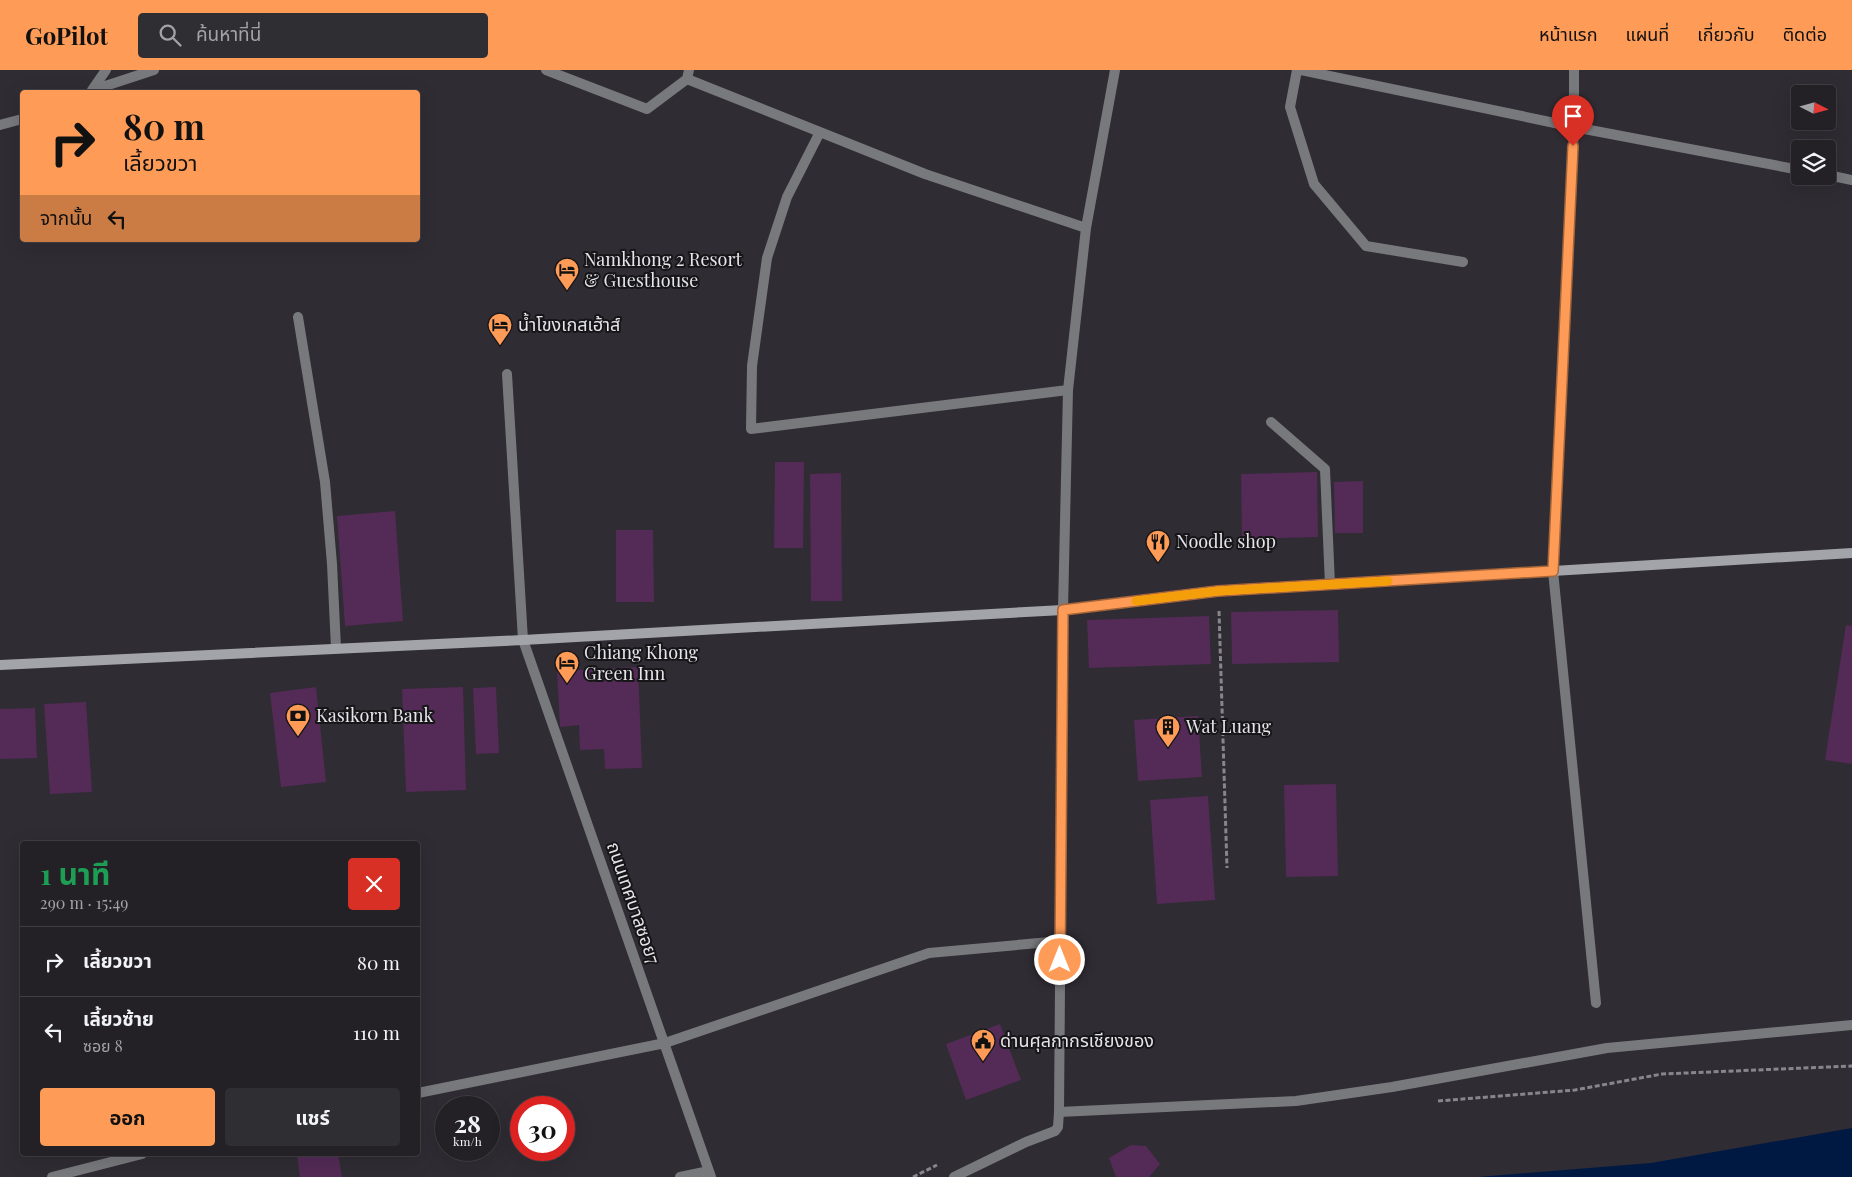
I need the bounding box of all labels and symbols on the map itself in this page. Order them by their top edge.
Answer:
north arrow [1791,85,1836,130]
pin [1552,95,1594,146]
place label: Namkhong 2 Resort & Guesthouse [584,247,742,292]
hotel icon: Namkhong 2 Resort & Guesthouse [554,257,580,291]
hotel icon: น้ำโขงเกสเฮ้าส์ [487,312,513,346]
place label: น้ำโขงเกสเฮ้าส์ [518,312,621,336]
restaurant icon: Noodle shop [1145,529,1171,563]
place label: Noodle shop [1176,529,1276,553]
place label: Chiang Khong Green Inn [584,640,699,685]
hotel icon: Chiang Khong Green Inn [554,650,580,684]
bank icon: Kasikorn Bank [285,703,311,737]
place label: Kasikorn Bank [316,703,433,727]
building icon: Wat Luang [1155,714,1181,748]
place label: Wat Luang [1185,714,1271,738]
street label: ถนนเทศบาลซอย7 [602,839,666,967]
position arrow [1033,933,1085,985]
public building icon: ด่านศุลกากรเชียงของ [970,1028,996,1062]
place label: ด่านศุลกากรเชียงของ [1000,1028,1154,1052]
speed limit sign: 30 [510,1096,575,1161]

